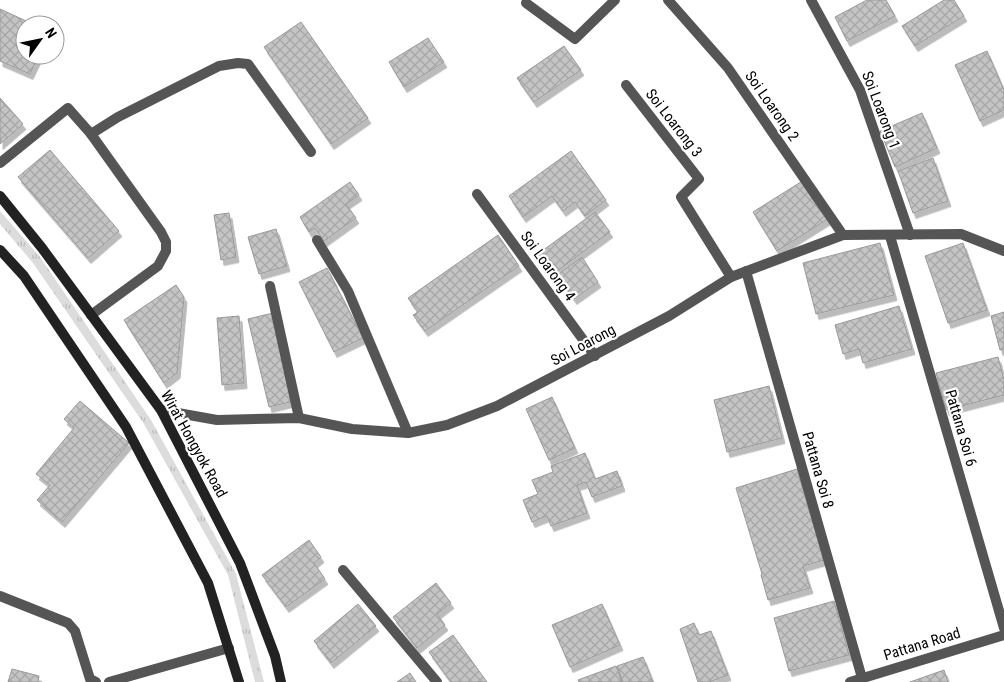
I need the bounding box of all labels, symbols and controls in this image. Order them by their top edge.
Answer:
north arrow [15,15,65,65]
text: N [42,25,60,41]
street label: Soi Loarong 2 [741,67,803,145]
street label: Soi Loarong 1 [858,69,904,151]
street label: Soi Loarong 3 [642,85,706,161]
street label: Soi Loarong 4 [517,228,579,304]
street label: Soi Loarong [548,320,618,370]
street label: Wirat Hongyok Road [157,387,231,501]
street label: Pattana Soi 6 [941,388,981,468]
street label: Pattana Soi 8 [798,430,838,510]
street label: Pattana Road [881,624,963,664]

